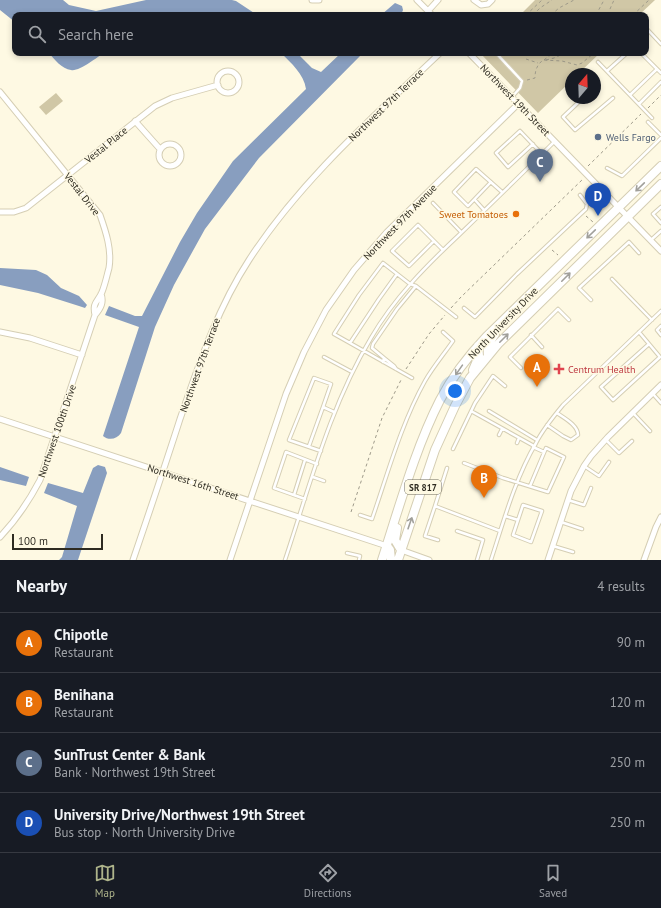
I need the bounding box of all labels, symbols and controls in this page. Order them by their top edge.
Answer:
search box [12,12,649,56]
icon: search [26,23,48,45]
text: Search here [58,25,134,44]
street label: Northwest 19th Street [477,61,553,139]
street label: Northwest 97th Terrace [346,66,426,144]
north arrow [565,68,601,104]
street label: Vestal Place [81,124,130,167]
place label: Wells Fargo [606,131,656,144]
marker: Wells Fargo [593,132,603,142]
pin: C [527,149,553,182]
street label: Vestal Drive [61,169,103,218]
street label: Northwest 97th Avenue [360,181,440,263]
one-way arrow [635,182,645,192]
pin: D [585,183,611,216]
place label: Sweet Tomatoes [439,208,508,221]
marker: Sweet Tomatoes [511,209,521,219]
one-way arrow [586,230,596,239]
one-way arrow [561,272,571,282]
street label: North University Drive [465,284,541,362]
street label: Northwest 97th Terrace [177,316,223,414]
one-way arrow [499,333,509,342]
pin: A [524,354,550,387]
marker: Centrum Health [553,363,565,375]
place label: Centrum Health [568,363,635,376]
one-way arrow [455,364,463,375]
your location [445,381,465,401]
street label: Northwest 100th Drive [35,383,79,479]
street label: Northwest 16th Street [146,461,241,503]
pin: B [471,465,497,498]
road number: SR 817 [405,480,441,494]
one-way arrow [407,517,414,530]
scale bar [12,532,103,551]
text: 100 m [18,534,48,548]
text: Nearby [16,575,67,597]
text: 4 results [597,578,645,595]
text: Chipotle [54,625,108,644]
text: A [25,634,33,651]
text: 90 m [617,634,645,651]
text: Restaurant [54,644,113,661]
text: Benihana [54,685,114,704]
text: B [25,694,33,711]
text: 120 m [610,694,645,711]
text: Restaurant [54,704,113,721]
text: SunTrust Center & Bank [54,745,205,764]
text: C [25,754,33,771]
text: 250 m [610,754,645,771]
text: Bank · Northwest 19th Street [54,764,215,781]
text: University Drive/Northwest 19th Street [54,805,305,824]
text: D [25,814,33,831]
text: 250 m [610,814,645,831]
text: Bus stop · North University Drive [54,824,235,841]
tab: Map [94,862,116,900]
tab: Directions [304,862,351,900]
tab: Saved [539,862,567,900]

